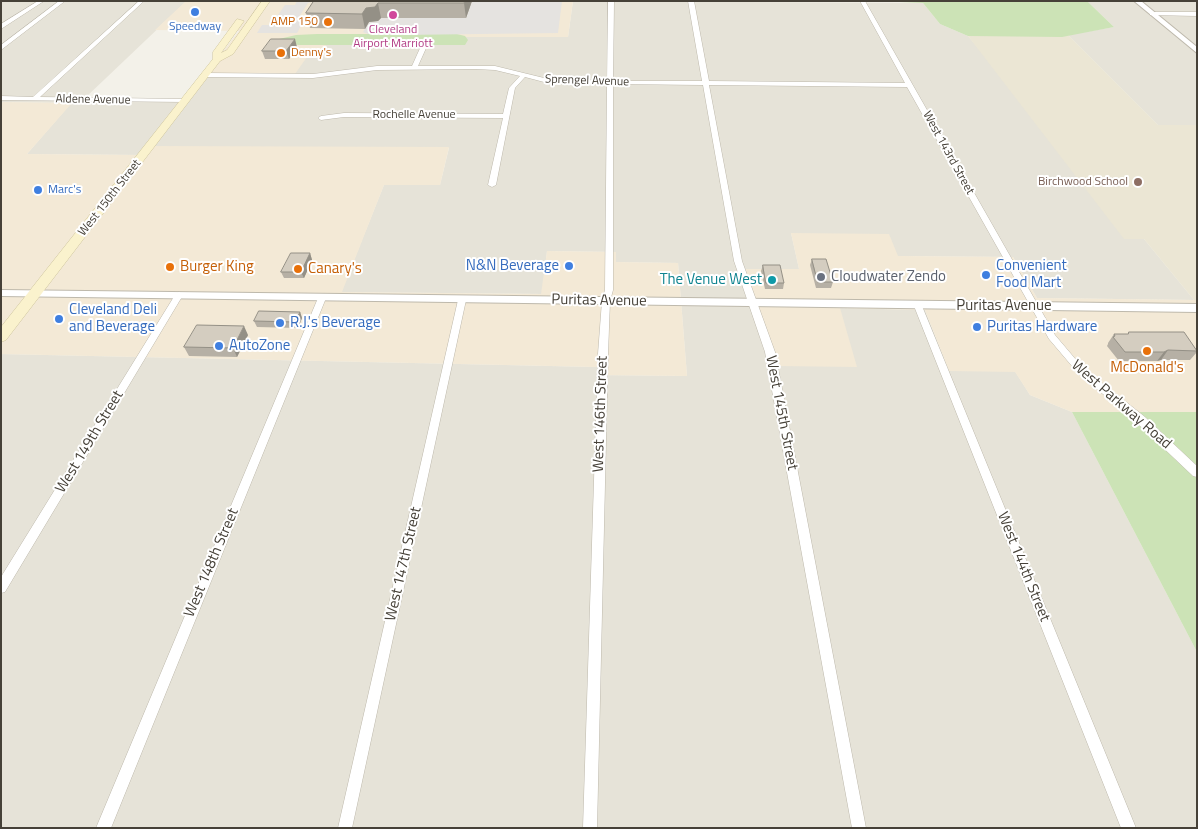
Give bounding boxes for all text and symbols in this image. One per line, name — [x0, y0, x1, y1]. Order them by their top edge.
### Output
marker: Speedway — [189, 6, 201, 18]
marker: Cleveland Airport Marriott — [387, 9, 399, 21]
place label: AMP 150 — [271, 15, 318, 29]
marker: AMP 150 — [322, 16, 334, 28]
place label: Speedway — [169, 20, 221, 34]
place label: Cleveland Airport Marriott — [353, 23, 433, 51]
place label: Denny's — [291, 46, 331, 60]
marker: Denny's — [275, 47, 287, 59]
street label: Sprengel Avenue — [545, 72, 629, 90]
street label: Aldene Avenue — [55, 92, 131, 108]
street label: Rochelle Avenue — [372, 108, 456, 122]
street label: West 143rd Street — [919, 109, 977, 197]
street label: West 150th Street — [76, 157, 144, 239]
place label: Birchwood School — [1038, 175, 1128, 189]
marker: Birchwood School — [1132, 176, 1144, 188]
place label: Marc's — [48, 183, 81, 197]
marker: Marc's — [32, 184, 44, 196]
place label: N&N Beverage — [466, 257, 559, 275]
place label: Convenient Food Mart — [996, 257, 1067, 292]
place label: Burger King — [180, 258, 254, 276]
place label: Canary's — [308, 260, 362, 278]
marker: N&N Beverage — [563, 260, 575, 272]
marker: Burger King — [164, 261, 176, 273]
marker: Canary's — [292, 263, 304, 275]
place label: Cloudwater Zendo — [831, 268, 946, 286]
marker: Convenient Food Mart — [980, 269, 992, 281]
place label: The Venue West — [660, 271, 762, 289]
marker: Cloudwater Zendo — [815, 271, 827, 283]
marker: The Venue West — [766, 274, 778, 286]
street label: Puritas Avenue — [551, 291, 647, 311]
street label: Puritas Avenue — [956, 297, 1052, 315]
place label: Cleveland Deli and Beverage — [69, 301, 157, 336]
marker: Cleveland Deli and Beverage — [53, 313, 65, 325]
place label: R.J.'s Beverage — [290, 314, 381, 332]
marker: R.J.'s Beverage — [274, 317, 286, 329]
place label: Puritas Hardware — [987, 318, 1097, 336]
marker: Puritas Hardware — [971, 321, 983, 333]
place label: AutoZone — [229, 337, 290, 355]
marker: AutoZone — [213, 340, 225, 352]
marker: McDonald's — [1141, 345, 1153, 357]
street label: West 145th Street — [761, 354, 801, 472]
street label: West 146th Street — [590, 355, 612, 473]
street label: West Parkway Road — [1067, 357, 1175, 453]
place label: McDonald's — [1110, 359, 1184, 377]
street label: West 149th Street — [52, 387, 128, 497]
street label: West 147th Street — [382, 505, 426, 623]
street label: West 148th Street — [181, 506, 243, 620]
street label: West 144th Street — [993, 510, 1053, 624]

